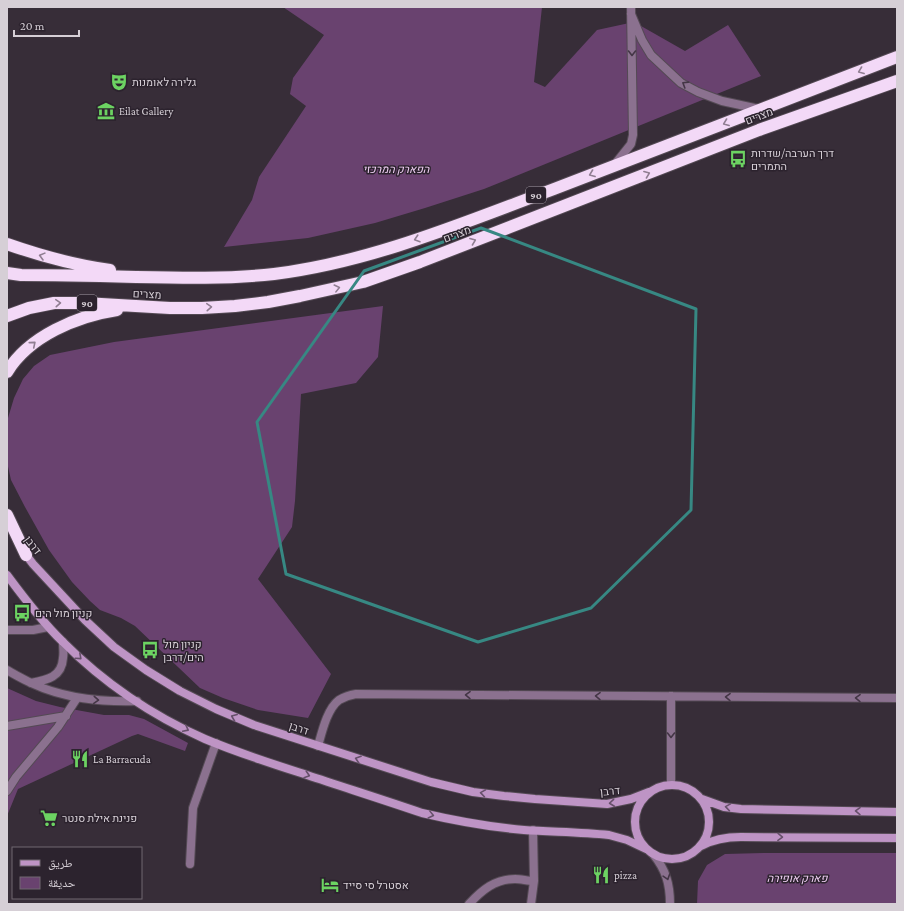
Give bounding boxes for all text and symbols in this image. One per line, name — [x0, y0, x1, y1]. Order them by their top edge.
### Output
scale bar — [14, 12, 79, 38]
text: 20 m — [20, 19, 45, 33]
one-way arrow — [628, 50, 636, 56]
one-way arrow — [857, 67, 864, 75]
theatre icon: גלירה לאומנות — [109, 72, 129, 92]
place label: גלירה לאומנות — [132, 76, 196, 88]
one-way arrow — [682, 82, 689, 89]
museum icon: Eilat Gallery — [96, 101, 116, 121]
place label: Eilat Gallery — [119, 105, 174, 118]
street label: מצרים — [743, 105, 775, 127]
one-way arrow — [723, 118, 730, 126]
place label: דרך הערבה/שדרות התמרים — [751, 147, 834, 172]
bus stop icon: דרך הערבה/שדרות התמרים — [728, 149, 748, 169]
park label: הפארק המרכזי — [363, 163, 430, 176]
one-way arrow — [588, 170, 595, 178]
one-way arrow — [643, 170, 650, 178]
road number: 90 — [526, 187, 546, 203]
street label: מצרים — [441, 223, 473, 245]
one-way arrow — [414, 235, 421, 243]
one-way arrow — [470, 238, 477, 246]
one-way arrow — [38, 252, 45, 260]
one-way arrow — [334, 284, 341, 293]
street label: מצרים — [132, 287, 162, 301]
road number: 90 — [77, 295, 97, 311]
one-way arrow — [55, 298, 61, 307]
one-way arrow — [206, 303, 212, 312]
one-way arrow — [29, 341, 36, 348]
street label: דרבן — [22, 533, 44, 557]
bus stop icon: קניון מול הים — [12, 603, 32, 623]
place label: קניון מול הים — [35, 607, 92, 619]
place label: קניון מול הים/דרבן — [163, 638, 204, 663]
bus stop icon: קניון מול הים/דרבן — [140, 640, 160, 660]
one-way arrow — [74, 652, 81, 659]
one-way arrow — [465, 690, 471, 699]
one-way arrow — [595, 692, 601, 700]
one-way arrow — [725, 693, 731, 701]
one-way arrow — [855, 694, 861, 702]
one-way arrow — [93, 696, 99, 705]
one-way arrow — [231, 714, 239, 722]
street label: דרבן — [288, 719, 311, 737]
one-way arrow — [182, 724, 189, 732]
one-way arrow — [667, 732, 675, 738]
restaurant icon: La Barracuda — [70, 749, 90, 769]
place label: La Barracuda — [93, 753, 151, 765]
one-way arrow — [354, 755, 361, 763]
one-way arrow — [304, 770, 311, 779]
street label: דרבן — [599, 784, 621, 798]
one-way arrow — [479, 790, 486, 798]
one-way arrow — [609, 798, 615, 807]
one-way arrow — [725, 803, 731, 812]
one-way arrow — [855, 807, 861, 815]
supermarket icon: פנינת אילת סנטר — [39, 808, 59, 828]
one-way arrow — [427, 810, 434, 819]
place label: פנינת אילת סנטר — [62, 812, 137, 824]
one-way arrow — [777, 833, 783, 841]
legend — [12, 847, 142, 899]
text: طريق — [48, 856, 73, 870]
restaurant icon: pizza — [591, 865, 611, 885]
place label: pizza — [614, 869, 637, 882]
park label: פארק אופירה — [767, 872, 828, 885]
one-way arrow — [662, 874, 670, 881]
hotel icon: אסטרל סי סייד — [320, 875, 340, 895]
text: حديقة — [48, 876, 76, 890]
place label: אסטרל סי סייד — [343, 879, 409, 891]

